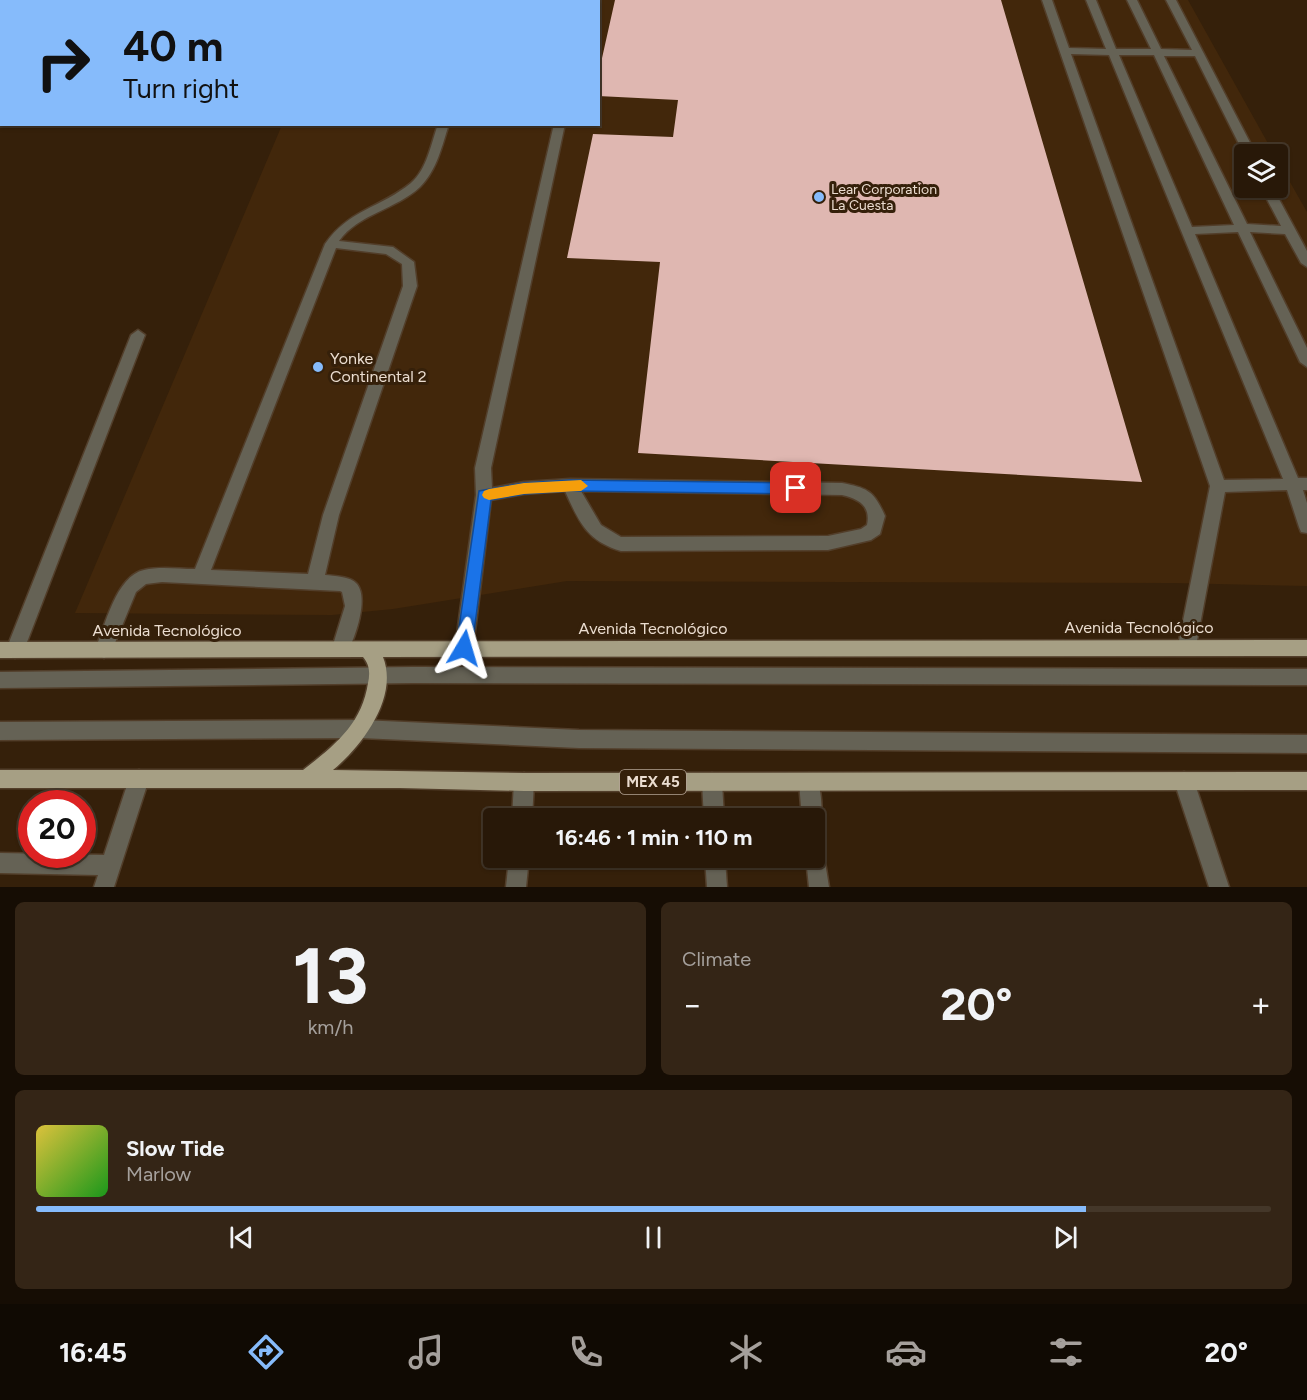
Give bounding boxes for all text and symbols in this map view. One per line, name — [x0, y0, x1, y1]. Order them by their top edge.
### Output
text: 40 m — [123, 21, 223, 72]
icon: right — [24, 24, 102, 102]
text: Turn right — [123, 72, 239, 105]
map controls — [1234, 144, 1288, 198]
button: layers — [1234, 144, 1288, 198]
place label: Lear Corporation La Cuesta — [831, 181, 937, 214]
marker: Lear Corporation La Cuesta — [812, 190, 826, 204]
place label: Yonke Continental 2 — [330, 349, 427, 386]
marker: Yonke Continental 2 — [311, 360, 325, 374]
pin — [770, 462, 821, 513]
icon: arrive — [779, 471, 812, 504]
position arrow — [432, 616, 496, 680]
street label: Avenida Tecnológico — [1065, 618, 1213, 637]
street label: Avenida Tecnológico — [579, 619, 727, 638]
street label: Avenida Tecnológico — [93, 621, 241, 640]
road number: MEX 45 — [620, 770, 686, 794]
speed limit sign: 20 — [18, 790, 96, 868]
text: 16:46 · 1 min · 110 m — [556, 824, 752, 851]
text: 13 — [292, 929, 369, 1023]
text: Climate — [682, 947, 751, 971]
text: 20° — [940, 977, 1013, 1031]
text: − — [682, 985, 703, 1024]
text: + — [1250, 985, 1271, 1024]
text: km/h — [308, 1015, 353, 1039]
text: Slow Tide — [126, 1135, 225, 1162]
text: Marlow — [126, 1162, 191, 1186]
icon: previous — [225, 1221, 258, 1254]
icon: pause — [637, 1221, 670, 1254]
icon: next — [1049, 1221, 1082, 1254]
icon: directions — [245, 1331, 287, 1373]
icon: music — [405, 1331, 447, 1373]
icon: phone — [565, 1331, 607, 1373]
icon: climate — [725, 1331, 767, 1373]
icon: car — [885, 1331, 927, 1373]
icon: filters — [1045, 1331, 1087, 1373]
text: 16:45 — [59, 1336, 127, 1369]
text: 20° — [1205, 1336, 1248, 1369]

